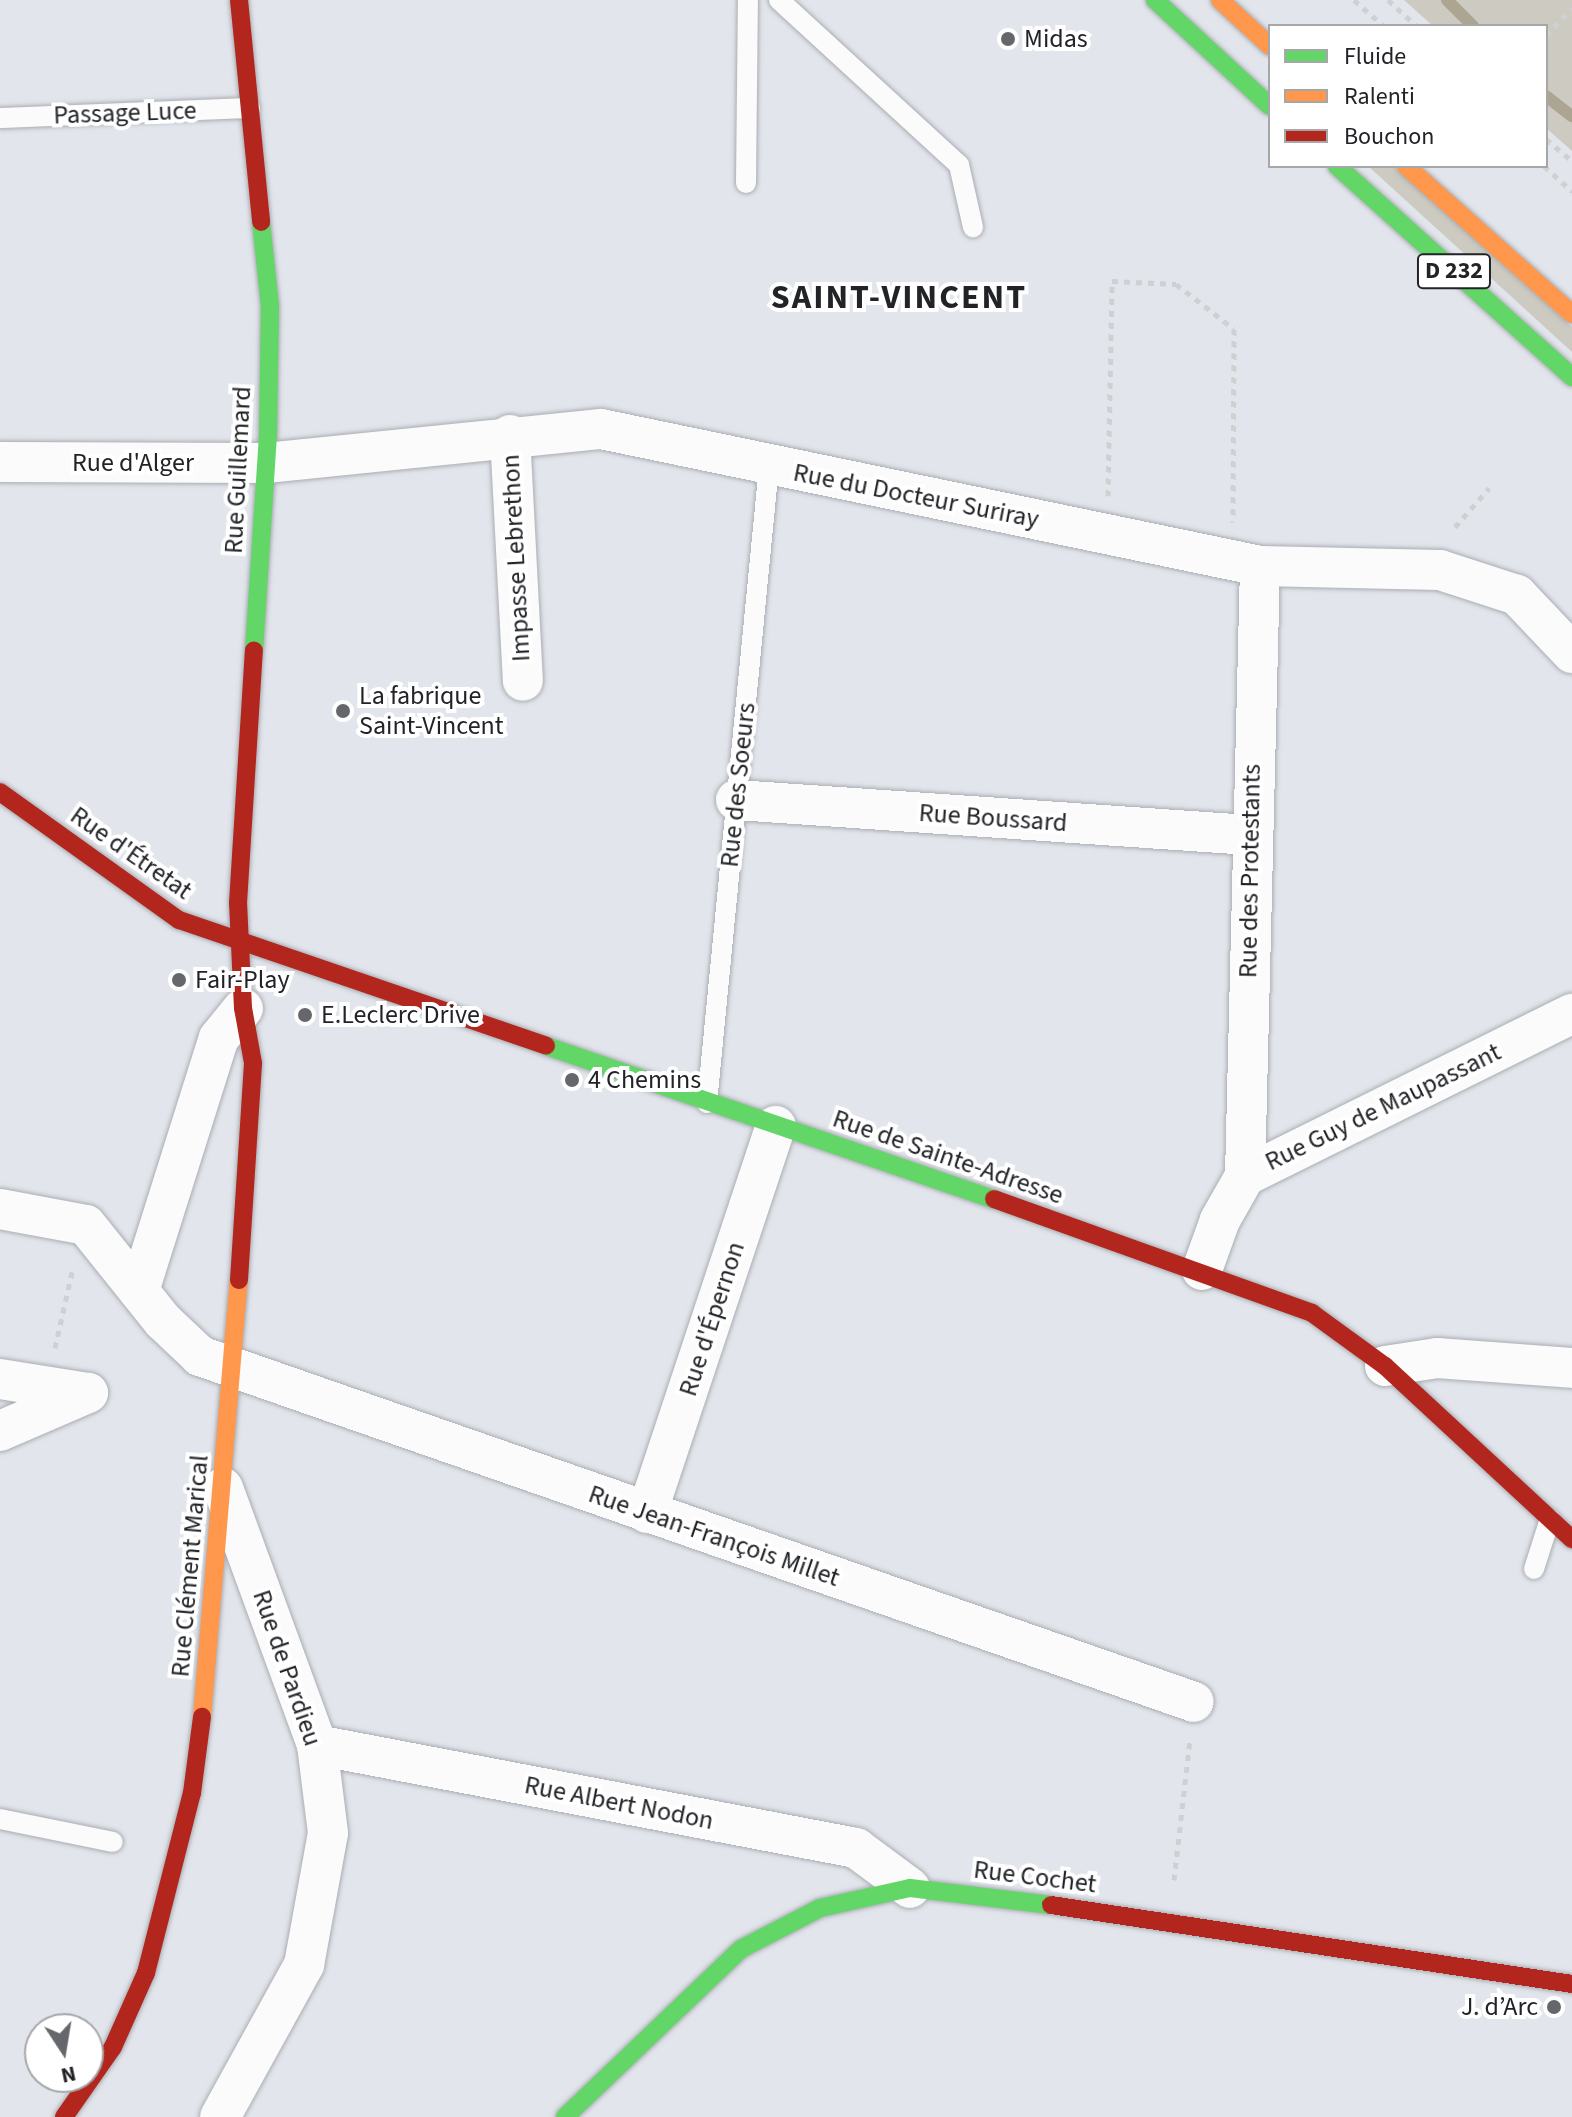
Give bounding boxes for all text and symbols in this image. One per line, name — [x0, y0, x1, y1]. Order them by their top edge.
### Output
place label: Midas — [1024, 23, 1088, 55]
legend — [1268, 24, 1548, 168]
marker: Midas — [999, 30, 1017, 48]
text: Fluide — [1344, 39, 1406, 74]
text: Ralenti — [1344, 79, 1415, 114]
street label: Passage Luce — [53, 95, 197, 131]
text: Bouchon — [1344, 119, 1434, 154]
road number: D 232 — [1416, 251, 1492, 291]
district label: SAINT-VINCENT — [771, 278, 1027, 318]
street label: Rue Guillemard — [218, 385, 258, 555]
street label: Rue d'Alger — [72, 447, 194, 479]
street label: Impasse Lebrethon — [495, 453, 537, 663]
street label: Rue du Docteur Suriray — [791, 457, 1041, 535]
place label: La fabrique Saint-Vincent — [359, 680, 504, 742]
street label: Rue des Soeurs — [714, 701, 762, 869]
marker: La fabrique Saint-Vincent — [334, 702, 352, 720]
street label: Rue des Protestants — [1233, 764, 1267, 978]
street label: Rue Boussard — [918, 797, 1068, 839]
street label: Rue d'Étretat — [64, 800, 198, 906]
place label: Fair-Play — [195, 964, 290, 996]
marker: Fair-Play — [170, 971, 188, 989]
place label: E.Leclerc Drive — [321, 999, 480, 1031]
marker: E.Leclerc Drive — [296, 1006, 314, 1024]
street label: Rue Guy de Maupassant — [1260, 1036, 1506, 1178]
place label: 4 Chemins — [588, 1064, 701, 1096]
marker: 4 Chemins — [563, 1071, 581, 1089]
street label: Rue de Sainte-Adresse — [829, 1103, 1067, 1211]
street label: Rue d'Épernon — [672, 1238, 752, 1400]
street label: Rue Clément Marical — [165, 1454, 215, 1678]
street label: Rue Jean-François Millet — [584, 1478, 844, 1594]
street label: Rue de Pardieu — [246, 1586, 328, 1750]
street label: Rue Albert Nodon — [522, 1769, 716, 1837]
street label: Rue Cochet — [972, 1854, 1098, 1900]
place label: J. d’Arc — [1461, 1991, 1538, 2023]
marker: J. d’Arc — [1545, 1998, 1563, 2016]
north arrow — [24, 2013, 104, 2093]
text: N — [58, 2057, 79, 2092]

